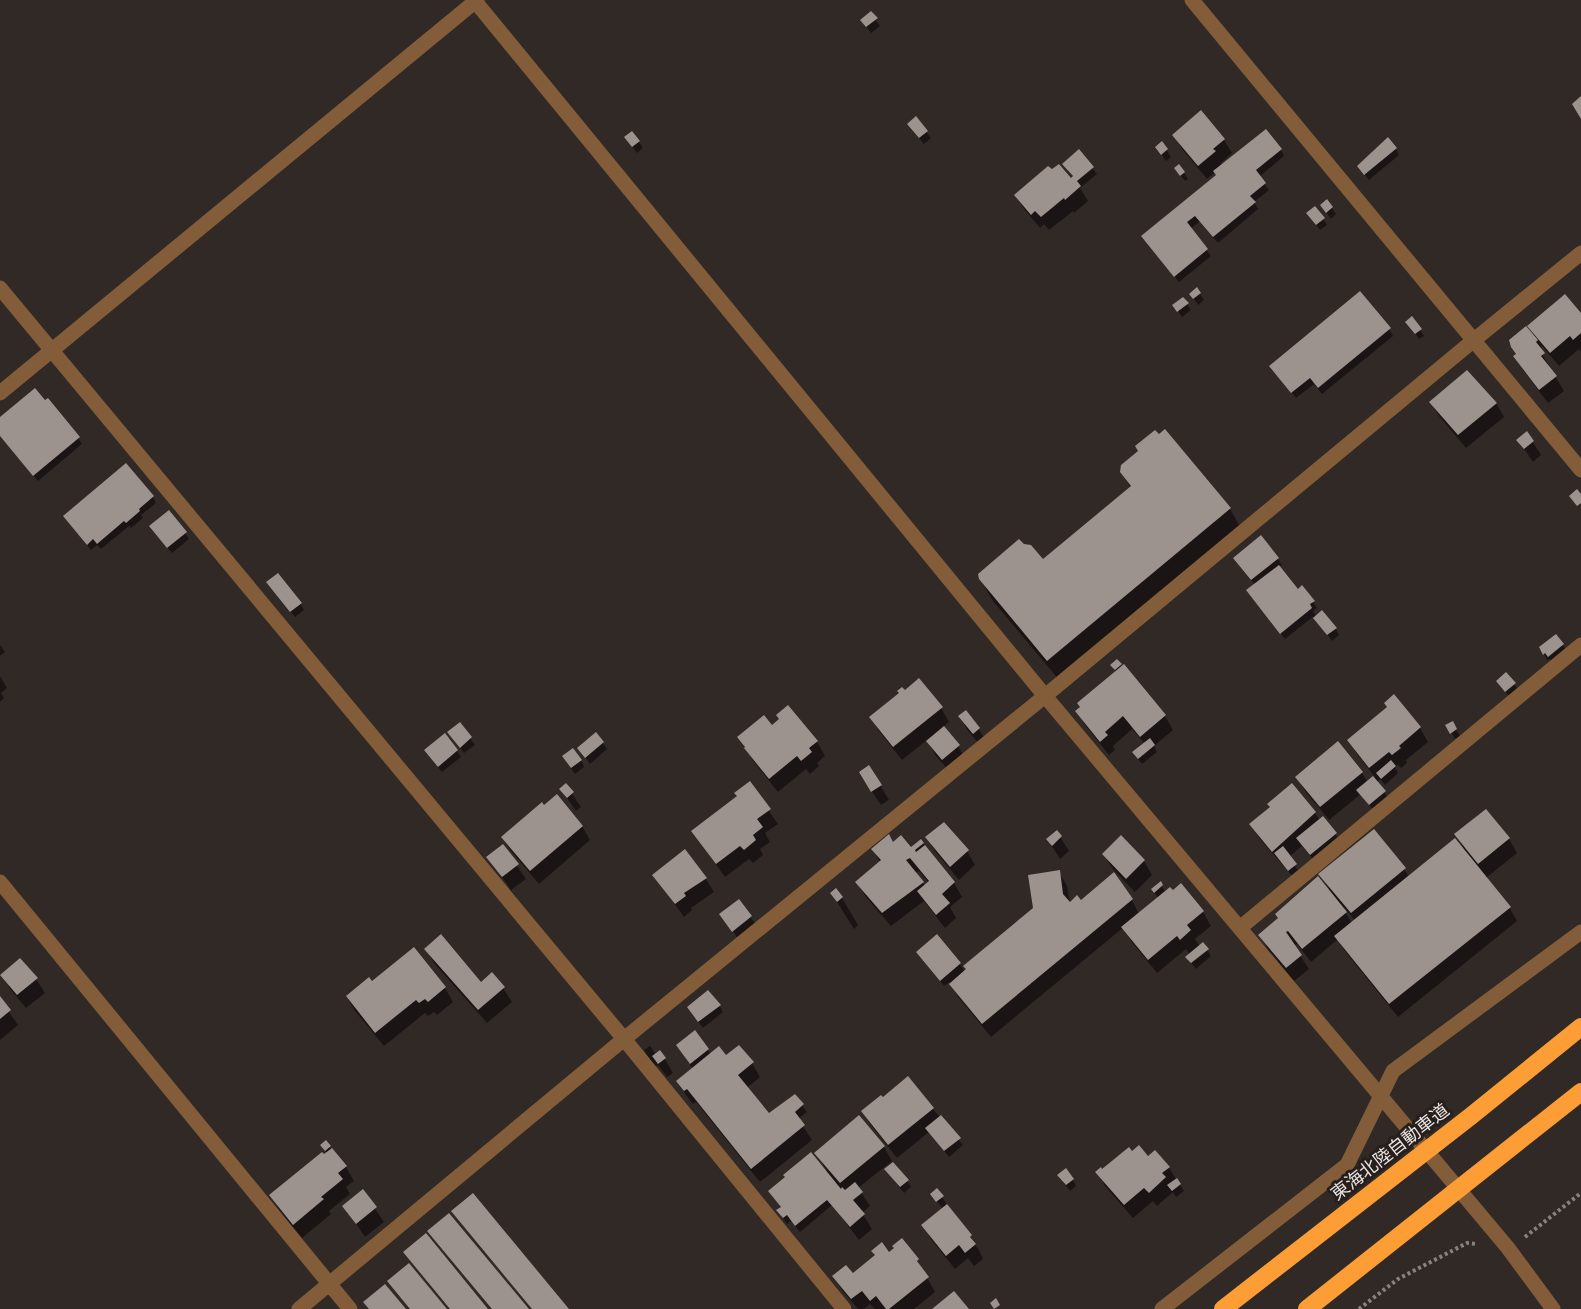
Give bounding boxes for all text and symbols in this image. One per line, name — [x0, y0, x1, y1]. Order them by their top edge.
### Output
street label: 東海北陸自動車道 — [1326, 1098, 1454, 1205]

